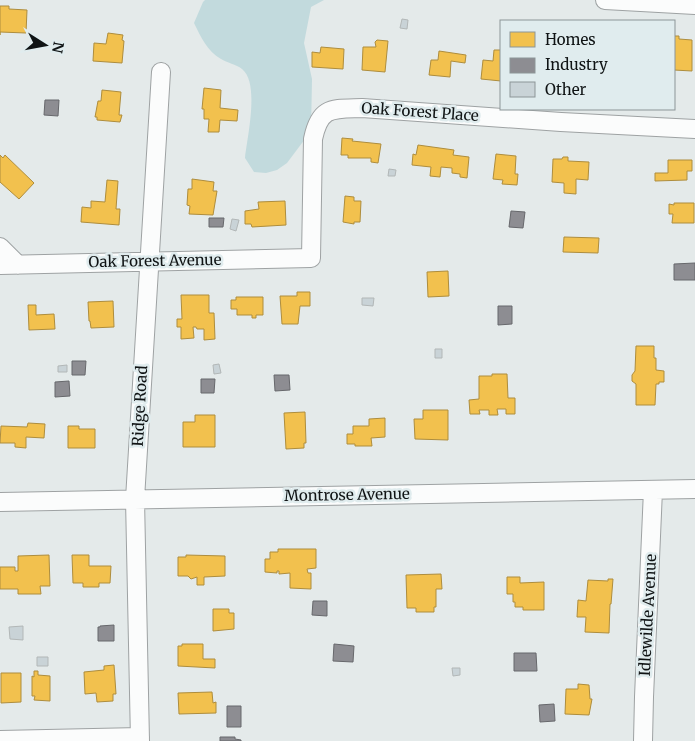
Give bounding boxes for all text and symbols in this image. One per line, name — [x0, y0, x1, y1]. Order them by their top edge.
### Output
north arrow — [20, 20, 70, 70]
legend — [500, 20, 675, 110]
text: Homes — [545, 30, 596, 49]
text: N — [48, 40, 68, 55]
text: Industry — [545, 55, 608, 74]
text: Other — [545, 80, 587, 99]
street label: Oak Forest Place — [361, 98, 480, 125]
street label: Oak Forest Avenue — [88, 250, 222, 271]
street label: Ridge Road — [128, 365, 151, 447]
street label: Montrose Avenue — [284, 484, 410, 505]
street label: Idlewilde Avenue — [635, 553, 660, 677]

